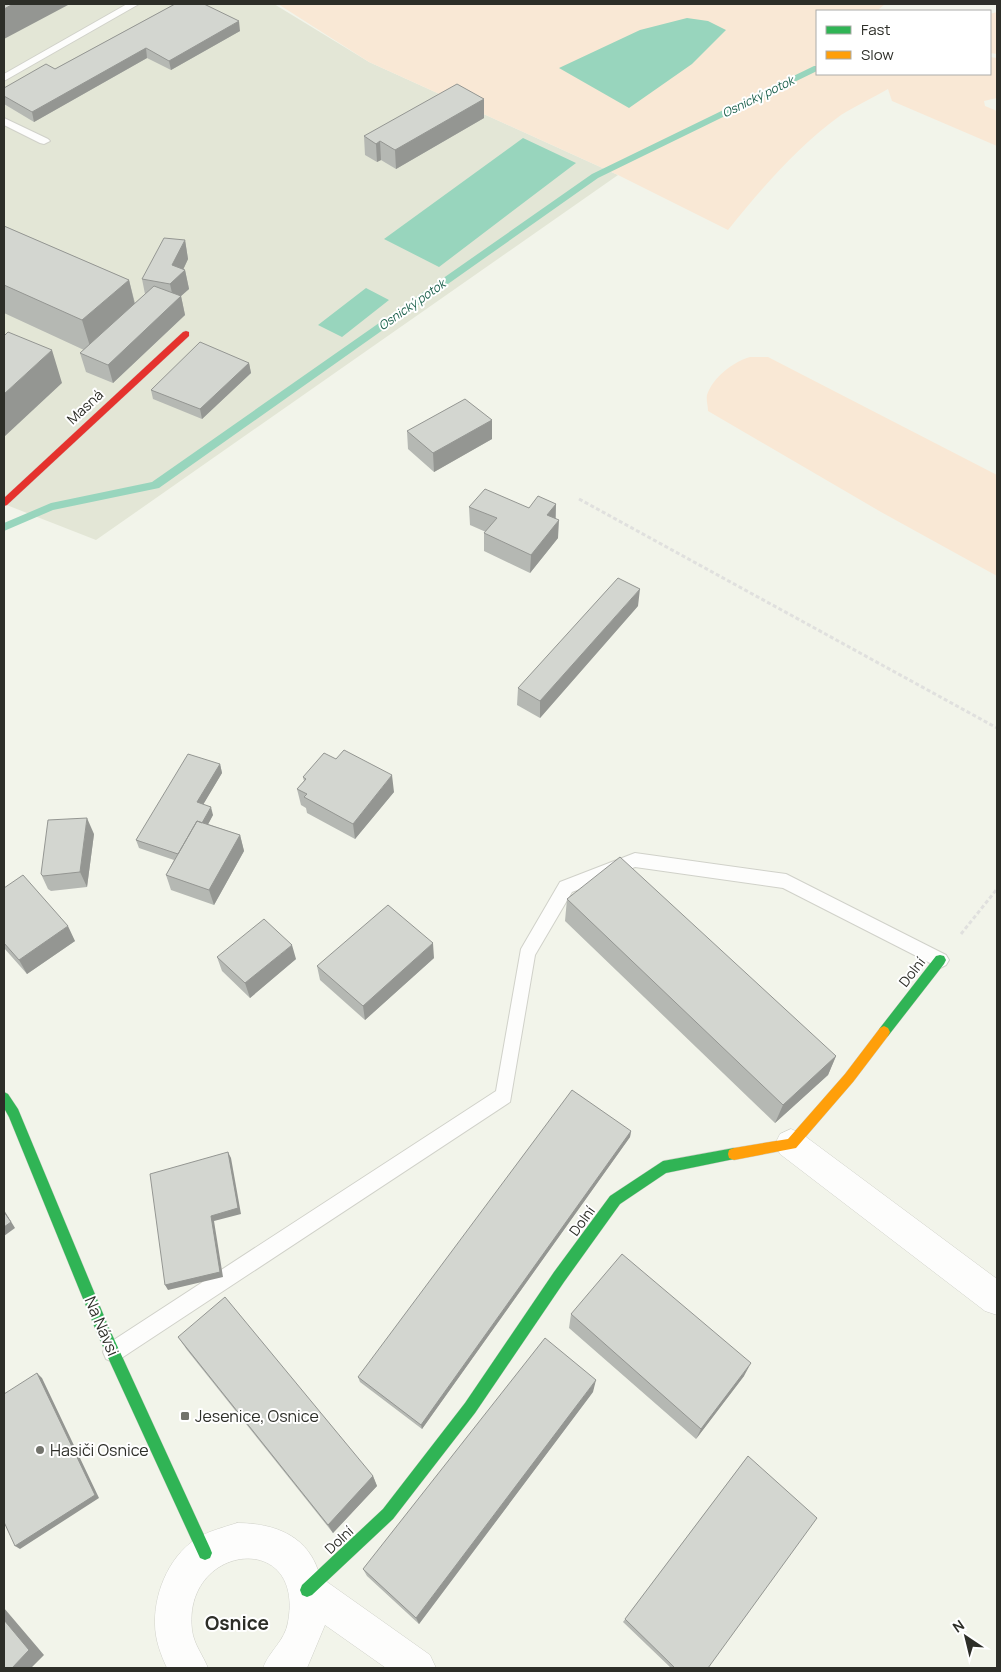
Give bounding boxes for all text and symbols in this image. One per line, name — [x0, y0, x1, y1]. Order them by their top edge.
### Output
legend — [816, 10, 991, 75]
text: Fast — [861, 19, 890, 40]
text: Slow — [861, 44, 894, 65]
water label: Osnický potok — [719, 71, 798, 121]
water label: Osnický potok — [375, 274, 450, 334]
street label: Masná — [62, 385, 107, 428]
street label: Dolní — [894, 953, 929, 990]
street label: Dolní — [564, 1202, 599, 1239]
street label: Na Návsi — [80, 1293, 124, 1359]
place label: Jesenice, Osnice — [195, 1405, 319, 1427]
marker: Jesenice, Osnice — [179, 1410, 191, 1422]
place label: Hasiči Osnice — [50, 1439, 149, 1461]
marker: Hasiči Osnice — [34, 1444, 46, 1456]
street label: Dolní — [320, 1522, 357, 1558]
district label: Osnice — [205, 1610, 269, 1636]
north arrow — [941, 1612, 991, 1662]
text: N — [949, 1615, 968, 1637]

